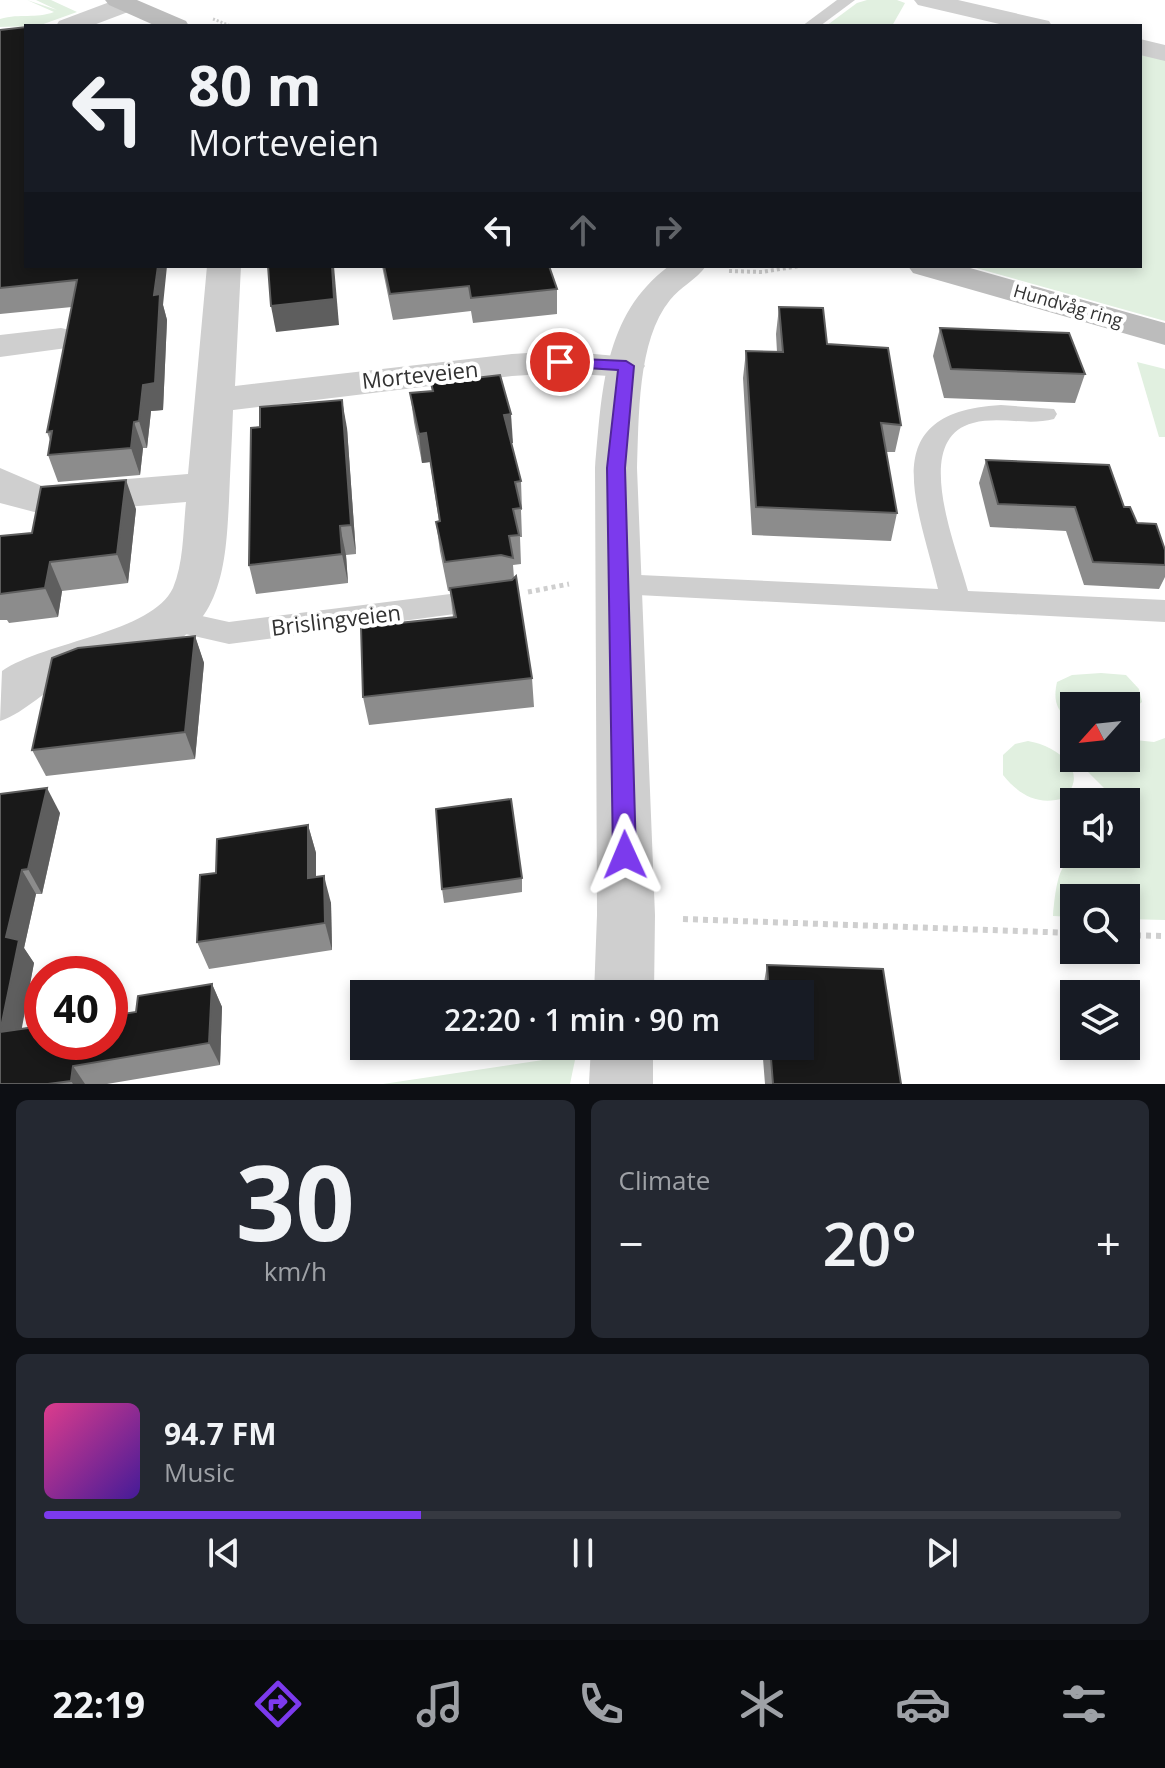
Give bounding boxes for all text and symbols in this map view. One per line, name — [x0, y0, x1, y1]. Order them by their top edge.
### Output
text: 80 m — [188, 46, 322, 122]
icon: left — [56, 56, 160, 160]
text: Morteveien — [188, 118, 379, 167]
icon: left — [477, 208, 521, 252]
icon: ahead — [561, 208, 605, 252]
icon: right — [645, 208, 689, 252]
street label: Hundvåg ring — [1011, 278, 1126, 332]
pin — [526, 328, 594, 396]
icon: arrive — [538, 340, 582, 384]
street label: Morteveien — [360, 353, 480, 395]
street label: Brislingveien — [269, 596, 402, 642]
north arrow — [1060, 692, 1140, 772]
map controls — [1060, 692, 1140, 1060]
button: sound — [1060, 788, 1140, 868]
position arrow — [583, 813, 667, 897]
button: search — [1060, 884, 1140, 964]
speed limit sign: 40 — [24, 956, 128, 1060]
button: layers — [1060, 980, 1140, 1060]
text: 22:20 · 1 min · 90 m — [444, 999, 720, 1040]
text: 30 — [236, 1130, 355, 1271]
text: Climate — [619, 1162, 710, 1198]
text: 20° — [823, 1202, 917, 1284]
text: − — [619, 1213, 644, 1273]
text: + — [1096, 1213, 1121, 1273]
text: km/h — [264, 1253, 327, 1289]
text: 94.7 FM — [164, 1413, 277, 1454]
text: Music — [164, 1454, 235, 1490]
icon: previous — [202, 1531, 246, 1575]
icon: pause — [561, 1531, 605, 1575]
icon: next — [920, 1531, 964, 1575]
icon: directions — [250, 1676, 306, 1732]
icon: music — [412, 1676, 468, 1732]
icon: phone — [573, 1676, 629, 1732]
icon: climate — [734, 1676, 790, 1732]
icon: car — [895, 1676, 951, 1732]
icon: filters — [1056, 1676, 1112, 1732]
text: 22:19 — [53, 1680, 145, 1729]

